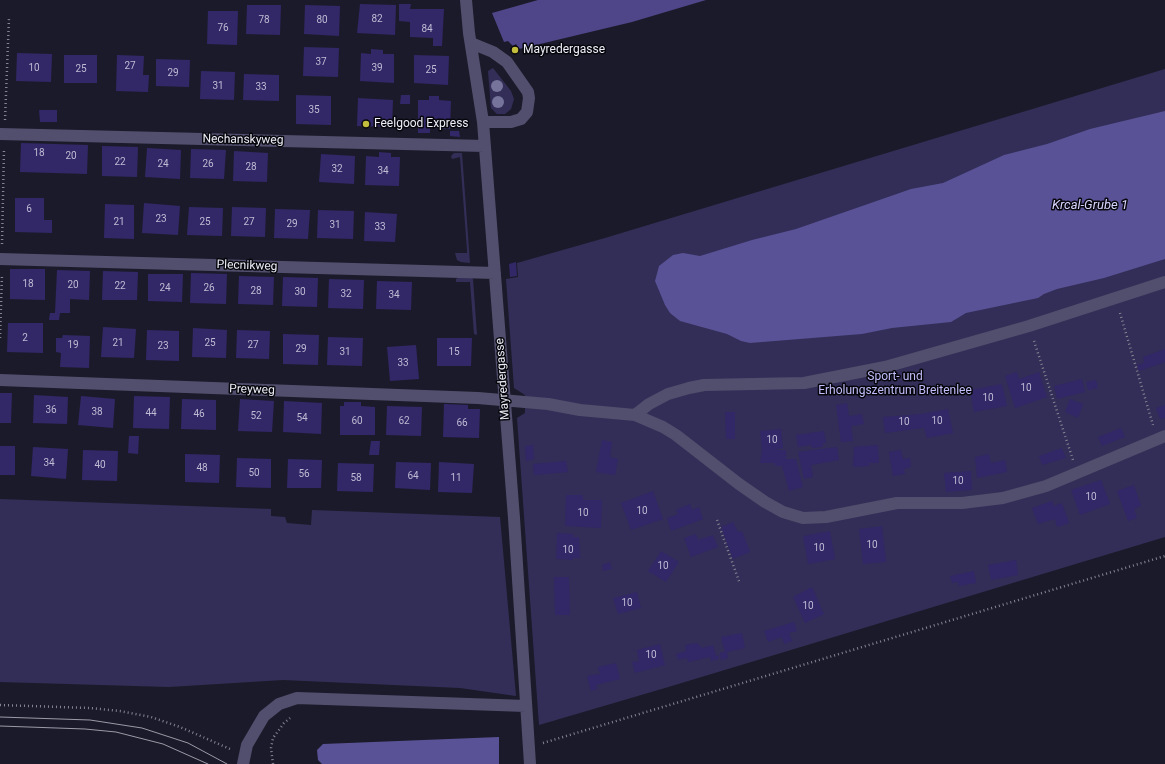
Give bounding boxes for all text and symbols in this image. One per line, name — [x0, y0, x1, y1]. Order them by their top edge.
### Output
house number: 82 — [371, 13, 383, 25]
house number: 78 — [258, 14, 270, 26]
house number: 80 — [316, 14, 328, 26]
house number: 76 — [217, 22, 229, 34]
house number: 84 — [421, 23, 433, 35]
place label: Mayredergasse — [523, 43, 605, 57]
marker: Mayredergasse — [510, 45, 520, 55]
house number: 37 — [315, 56, 327, 68]
house number: 27 — [124, 60, 136, 72]
house number: 10 — [28, 62, 40, 74]
house number: 39 — [371, 62, 383, 74]
house number: 25 — [75, 63, 87, 75]
house number: 25 — [425, 64, 437, 76]
house number: 29 — [167, 67, 179, 79]
house number: 31 — [212, 80, 224, 92]
house number: 33 — [255, 81, 267, 93]
house number: 35 — [308, 104, 320, 116]
place label: Feelgood Express — [374, 117, 469, 131]
marker: Feelgood Express — [361, 119, 371, 129]
street label: Nechanskyweg — [202, 132, 284, 148]
house number: 18 — [33, 147, 45, 159]
house number: 20 — [65, 150, 77, 162]
house number: 22 — [114, 156, 126, 168]
house number: 24 — [157, 158, 169, 170]
house number: 26 — [202, 158, 214, 170]
house number: 28 — [245, 161, 257, 173]
house number: 32 — [331, 163, 343, 175]
house number: 34 — [377, 165, 389, 177]
water label: Krcal-Grube 1 — [1052, 198, 1128, 214]
house number: 6 — [26, 203, 32, 215]
house number: 23 — [155, 213, 167, 225]
house number: 21 — [113, 216, 125, 228]
house number: 25 — [199, 216, 211, 228]
house number: 27 — [243, 216, 255, 228]
house number: 29 — [286, 218, 298, 230]
house number: 31 — [329, 219, 341, 231]
house number: 33 — [374, 221, 386, 233]
street label: Plecnikweg — [216, 258, 278, 274]
house number: 18 — [22, 278, 34, 290]
house number: 20 — [67, 279, 79, 291]
house number: 22 — [114, 280, 126, 292]
house number: 24 — [159, 282, 171, 294]
house number: 26 — [203, 282, 215, 294]
house number: 28 — [250, 285, 262, 297]
house number: 30 — [294, 286, 306, 298]
house number: 32 — [340, 288, 352, 300]
house number: 34 — [388, 289, 400, 301]
house number: 2 — [22, 332, 28, 344]
house number: 21 — [112, 337, 124, 349]
house number: 25 — [204, 337, 216, 349]
street label: Mayredergasse — [493, 338, 513, 420]
house number: 19 — [67, 339, 79, 351]
house number: 27 — [247, 339, 259, 351]
house number: 23 — [157, 340, 169, 352]
house number: 29 — [295, 343, 307, 355]
house number: 31 — [339, 346, 351, 358]
house number: 15 — [448, 346, 460, 358]
house number: 33 — [397, 357, 409, 369]
park label: Sport- und Erholungszentrum Breitenlee — [818, 370, 972, 398]
street label: Preyweg — [229, 382, 275, 398]
house number: 10 — [1020, 382, 1032, 394]
house number: 10 — [982, 392, 994, 404]
house number: 36 — [45, 404, 57, 416]
house number: 38 — [91, 406, 103, 418]
house number: 44 — [145, 407, 157, 419]
house number: 46 — [193, 408, 205, 420]
house number: 52 — [250, 410, 262, 422]
house number: 54 — [296, 412, 308, 424]
house number: 60 — [351, 415, 363, 427]
house number: 62 — [398, 415, 410, 427]
house number: 10 — [931, 415, 943, 427]
house number: 10 — [898, 416, 910, 428]
house number: 66 — [456, 417, 468, 429]
house number: 10 — [766, 434, 778, 446]
house number: 34 — [43, 457, 55, 469]
house number: 40 — [94, 459, 106, 471]
house number: 48 — [196, 462, 208, 474]
house number: 50 — [248, 467, 260, 479]
house number: 56 — [298, 468, 310, 480]
house number: 64 — [407, 470, 419, 482]
house number: 58 — [350, 472, 362, 484]
house number: 11 — [450, 472, 462, 484]
house number: 10 — [952, 475, 964, 487]
house number: 10 — [1085, 491, 1097, 503]
house number: 10 — [636, 505, 648, 517]
house number: 10 — [577, 507, 589, 519]
house number: 10 — [866, 539, 878, 551]
house number: 10 — [813, 542, 825, 554]
house number: 10 — [562, 544, 574, 556]
house number: 10 — [657, 560, 669, 572]
house number: 10 — [621, 597, 633, 609]
house number: 10 — [802, 600, 814, 612]
house number: 10 — [645, 649, 657, 661]

